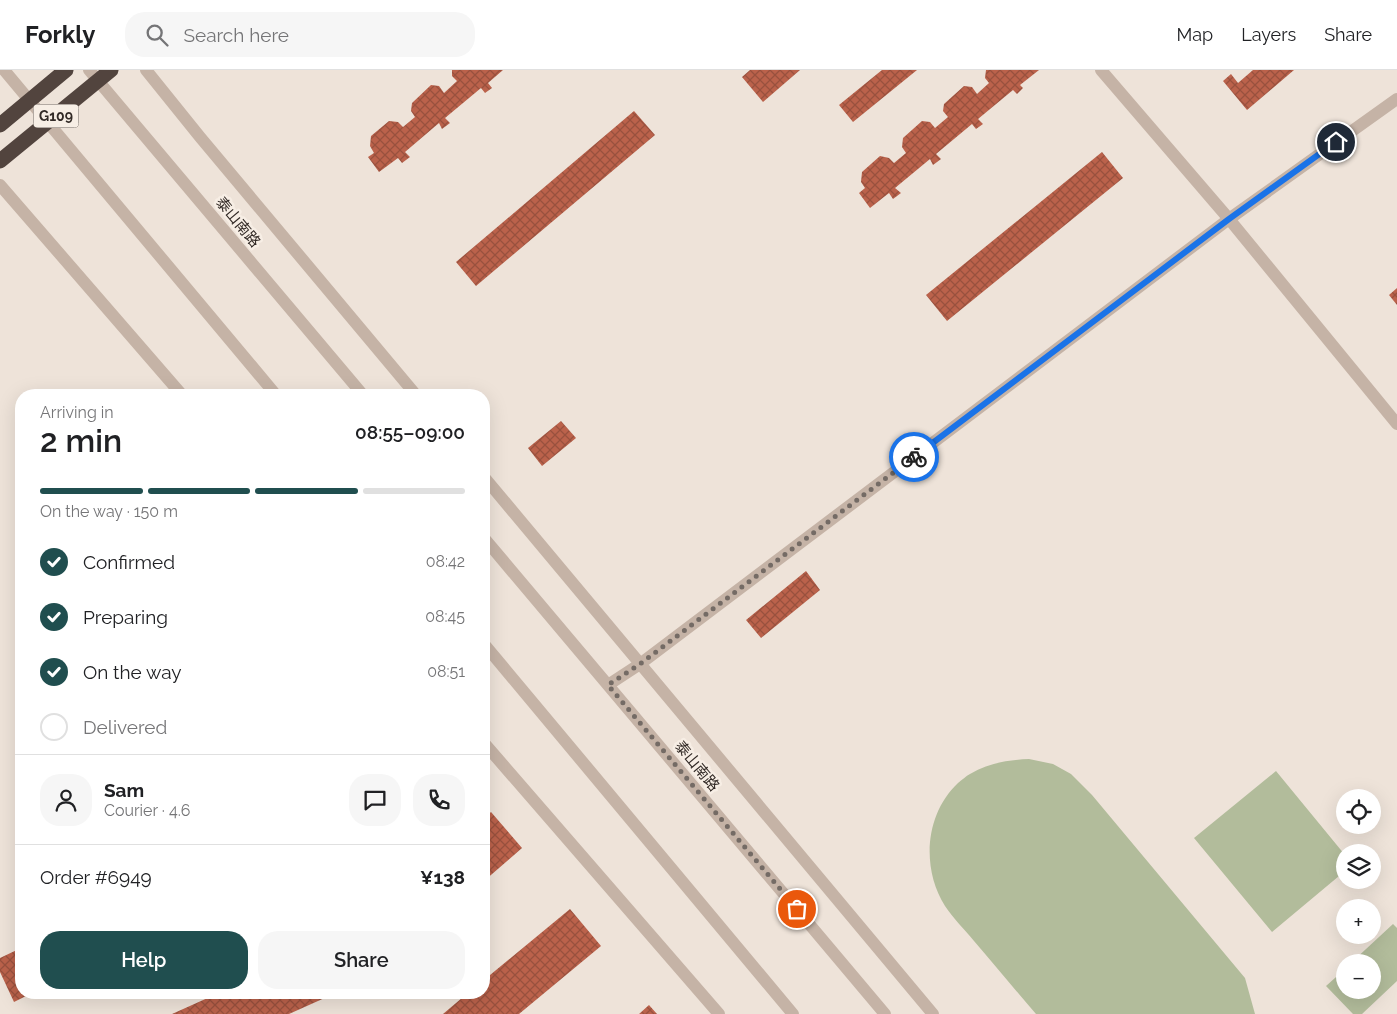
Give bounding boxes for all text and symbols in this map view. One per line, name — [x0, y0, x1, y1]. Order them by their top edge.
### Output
search box — [125, 12, 475, 57]
text: Forkly — [25, 20, 95, 49]
icon: search — [143, 21, 171, 49]
text: Search here — [183, 24, 289, 46]
text: Map — [1177, 24, 1213, 45]
text: Layers — [1241, 24, 1296, 45]
text: Share — [1324, 24, 1372, 45]
road number: G109 — [34, 104, 78, 128]
pin — [1315, 121, 1357, 163]
icon: home — [1322, 128, 1350, 156]
street label: 泰山南路 — [212, 193, 264, 251]
text: Arriving in — [40, 403, 114, 422]
text: 08:55–09:00 — [355, 421, 465, 443]
text: 2 min — [40, 422, 122, 459]
courier — [889, 432, 939, 482]
icon: bike — [900, 443, 928, 471]
text: On the way · 150 m — [40, 502, 178, 521]
icon: check — [40, 548, 68, 576]
text: Confirmed — [83, 551, 175, 573]
text: 08:42 — [426, 552, 465, 571]
icon: check — [40, 603, 68, 631]
text: Preparing — [83, 606, 168, 628]
text: 08:45 — [425, 607, 465, 626]
icon: check — [40, 658, 68, 686]
text: On the way — [83, 661, 182, 683]
text: 08:51 — [427, 662, 465, 681]
text: Delivered — [83, 716, 167, 738]
street label: 泰山南路 — [671, 737, 723, 795]
button: person — [40, 774, 92, 826]
button: chat — [349, 774, 401, 826]
button: phone — [413, 774, 465, 826]
text: Sam — [104, 779, 144, 801]
map controls — [1336, 789, 1381, 999]
button: locate — [1336, 789, 1381, 834]
text: Courier · 4.6 — [104, 801, 190, 820]
button: layers — [1336, 844, 1381, 889]
text: Order #6949 — [40, 866, 152, 888]
text: ¥138 — [420, 866, 465, 888]
pin — [776, 888, 818, 930]
icon: bag — [783, 895, 811, 923]
button: + — [1336, 899, 1381, 944]
button: Help — [40, 931, 248, 989]
button: Share — [258, 931, 465, 989]
button: − — [1336, 954, 1381, 999]

